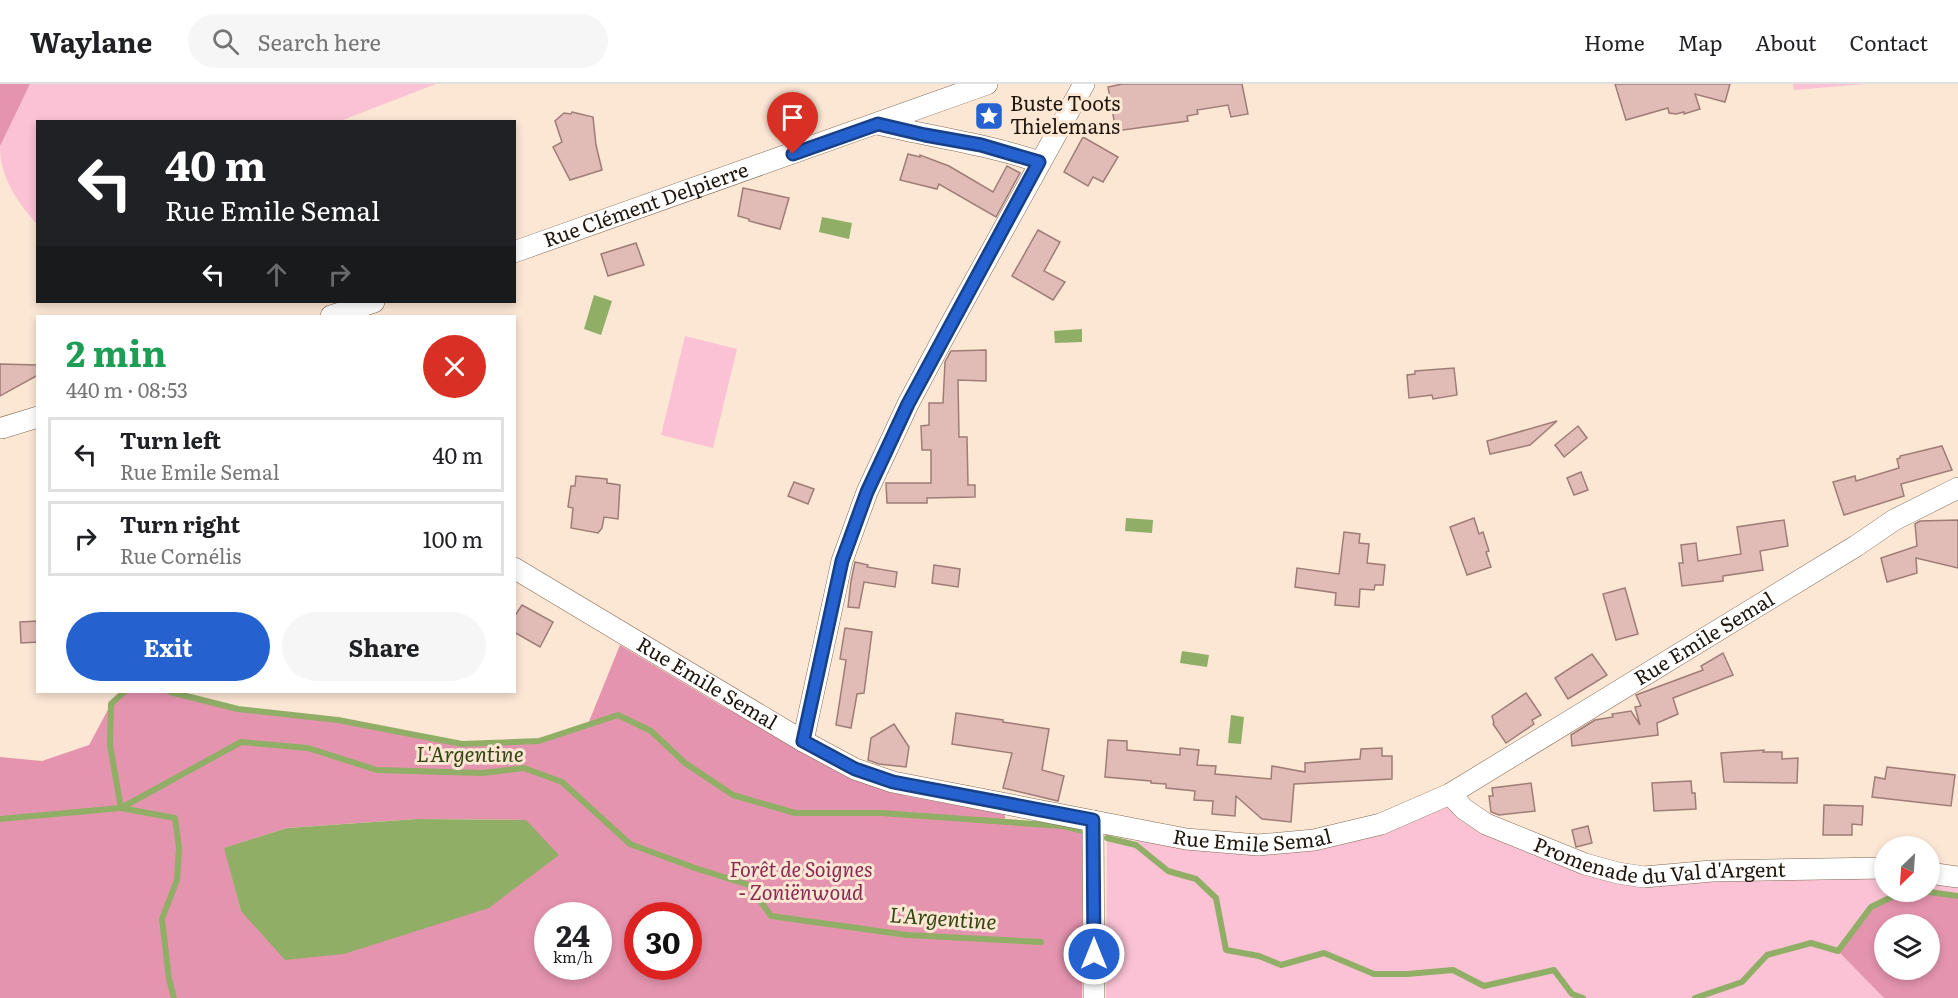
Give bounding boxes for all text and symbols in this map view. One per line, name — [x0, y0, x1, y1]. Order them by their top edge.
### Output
search box — [188, 14, 608, 68]
text: Waylane — [30, 20, 152, 62]
icon: search — [209, 25, 242, 58]
text: Search here — [257, 25, 381, 58]
text: Home — [1584, 26, 1645, 57]
text: Map — [1678, 26, 1722, 57]
text: About — [1755, 26, 1817, 57]
text: Contact — [1850, 26, 1928, 57]
place label: Buste Toots Thielemans — [1010, 87, 1120, 140]
pin — [767, 92, 818, 154]
place icon: Buste Toots Thielemans — [973, 100, 1005, 132]
icon: arrive — [776, 101, 809, 134]
text: 40 m — [165, 132, 266, 194]
icon: left — [66, 144, 144, 222]
street label: Rue Clément Delpierre — [539, 153, 752, 253]
text: Rue Emile Semal — [165, 189, 380, 229]
icon: left — [197, 258, 230, 291]
icon: ahead — [260, 258, 293, 291]
icon: right — [323, 258, 356, 291]
text: 2 min — [66, 325, 167, 378]
button: close — [423, 335, 486, 398]
text: 440 m · 08:53 — [66, 374, 188, 404]
text: Turn left — [120, 423, 221, 456]
icon: left — [69, 438, 102, 471]
text: 40 m — [432, 438, 483, 471]
text: Rue Emile Semal — [120, 456, 279, 486]
text: Turn right — [120, 507, 240, 540]
icon: right — [69, 522, 102, 555]
text: 100 m — [423, 522, 483, 555]
text: Rue Cornélis — [120, 540, 241, 570]
street label: Rue Emile Semal — [1627, 583, 1779, 691]
button: Exit — [66, 612, 270, 681]
button: Share — [282, 612, 486, 681]
street label: Rue Emile Semal — [632, 628, 784, 736]
water label: L'Argentine — [416, 737, 524, 768]
street label: Rue Emile Semal — [1170, 819, 1335, 858]
street label: Promenade du Val d'Argent — [1530, 828, 1786, 890]
north arrow — [1874, 836, 1940, 902]
map controls — [1874, 836, 1940, 980]
park label: Forêt de Soignes - Zoniënwoud — [729, 853, 873, 906]
water label: L'Argentine — [889, 897, 998, 936]
speed limit sign: 30 — [624, 902, 702, 980]
text: 24 — [556, 912, 590, 956]
button: layers — [1874, 914, 1940, 980]
position arrow — [1062, 922, 1126, 986]
text: km/h — [553, 945, 593, 968]

